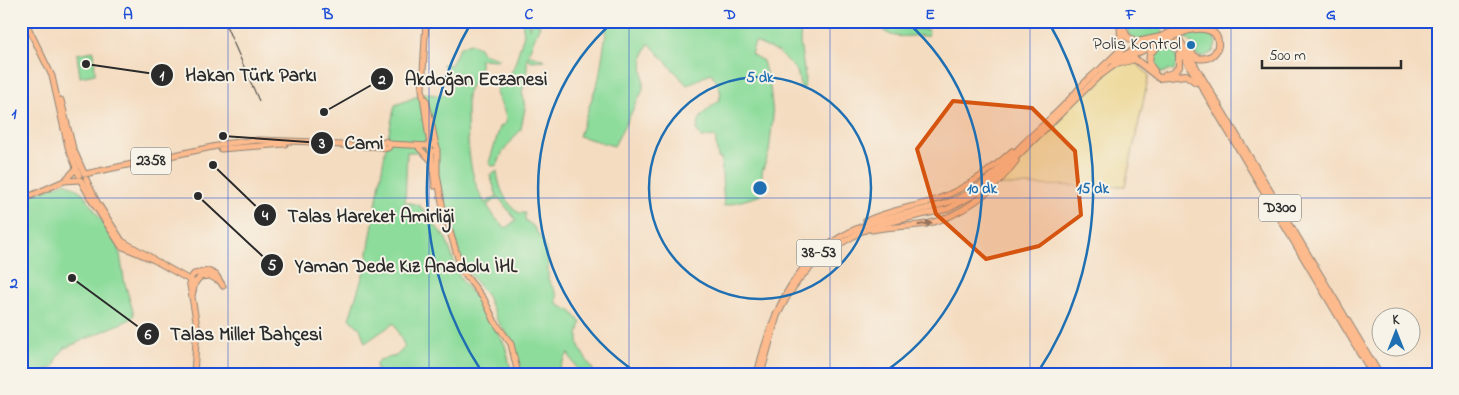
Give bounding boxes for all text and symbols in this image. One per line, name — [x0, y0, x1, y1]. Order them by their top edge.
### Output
text: A — [123, 3, 133, 27]
text: B — [322, 3, 334, 27]
text: C — [525, 3, 534, 27]
text: D — [723, 3, 736, 27]
text: E — [925, 3, 935, 27]
text: F — [1125, 3, 1137, 27]
text: G — [1326, 3, 1336, 27]
place label: Polis Kontrol — [1092, 32, 1181, 58]
scale bar — [1262, 38, 1400, 70]
marker: Polis Kontrol — [1185, 39, 1197, 51]
text: 500 m — [1269, 45, 1306, 67]
callout: Hakan Türk Parkı — [150, 58, 326, 92]
callout: Akdoğan Eczanesi — [370, 62, 557, 96]
text: Hakan Türk Parkı — [185, 63, 317, 90]
text: 1 — [160, 65, 165, 87]
text: Akdoğan Eczanesi — [405, 67, 547, 96]
text: 5 dk — [746, 67, 774, 89]
text: 2 — [377, 69, 386, 91]
text: 1 — [11, 102, 17, 126]
callout: Cami — [309, 126, 393, 160]
text: Cami — [345, 131, 383, 158]
text: 3 — [318, 133, 325, 155]
road number: 2358 — [131, 148, 171, 175]
text: 10 dk — [967, 178, 997, 200]
text: 15 dk — [1077, 178, 1109, 200]
centre of rings — [751, 179, 769, 197]
road number: D300 — [1259, 194, 1301, 222]
callout: Talas Hareket Amirliği — [252, 198, 464, 232]
text: Talas Hareket Amirliği — [287, 204, 455, 233]
text: 4 — [261, 205, 269, 227]
one-way arrow — [918, 219, 934, 227]
road number: 38-53 — [796, 240, 842, 266]
callout: Yaman Dede Kız Anadolu İHL — [259, 248, 527, 282]
text: Yaman Dede Kız Anadolu İHL — [294, 254, 518, 281]
text: 5 — [268, 255, 277, 277]
text: 2 — [9, 272, 18, 296]
north arrow — [1372, 308, 1422, 358]
text: K — [1393, 310, 1401, 331]
callout: Talas Millet Bahçesi — [135, 317, 333, 351]
text: Talas Millet Bahçesi — [170, 322, 322, 349]
text: 6 — [144, 324, 152, 346]

